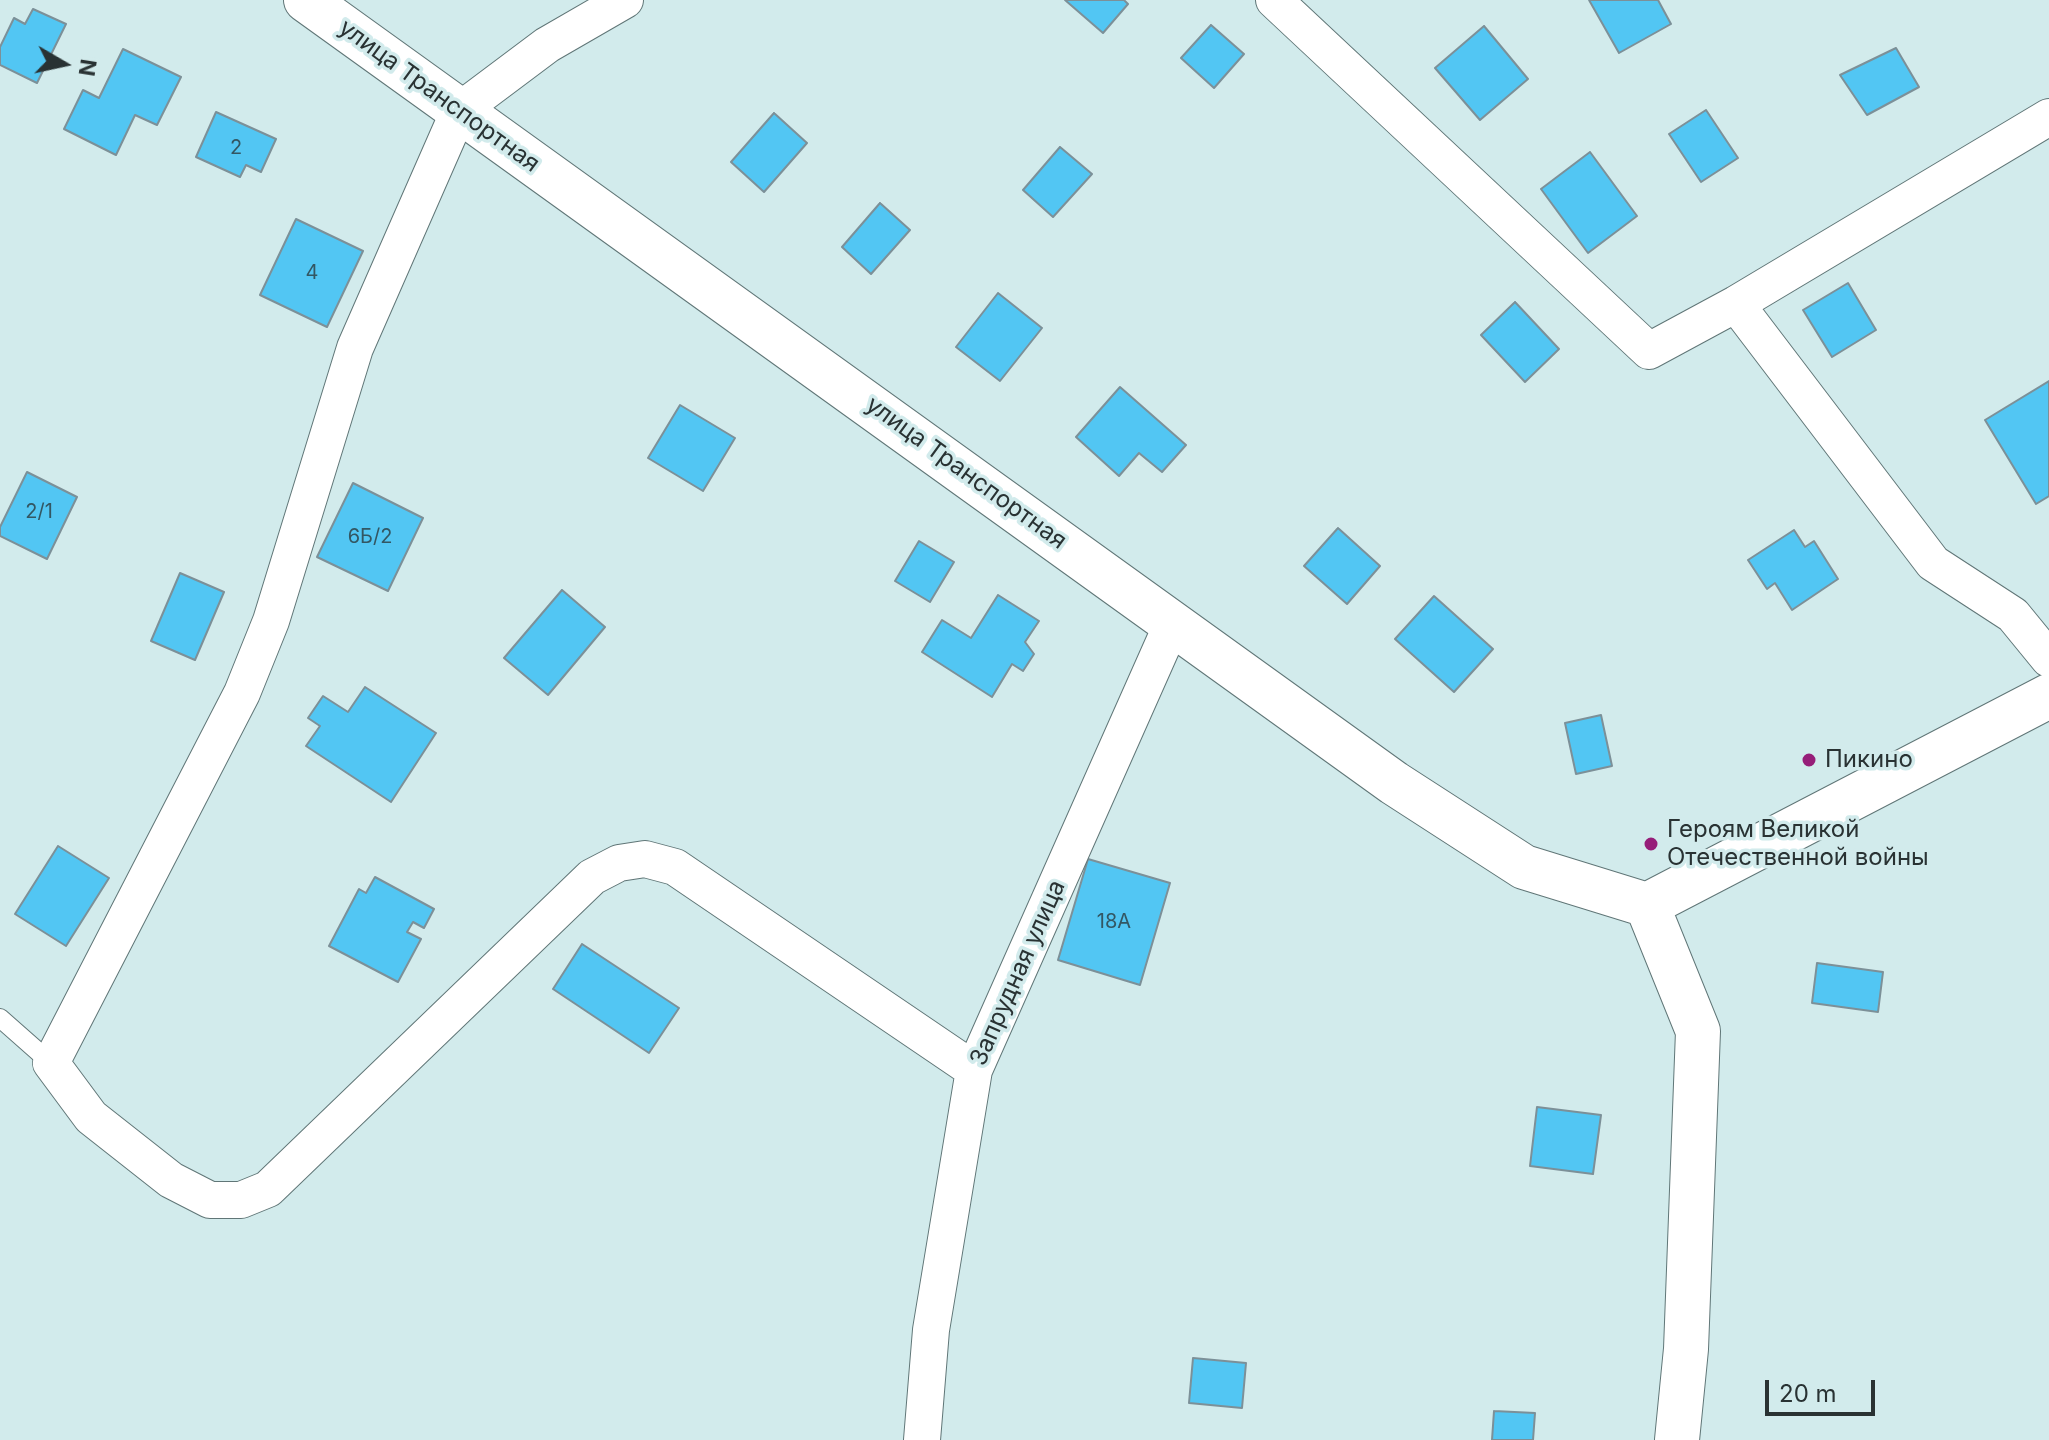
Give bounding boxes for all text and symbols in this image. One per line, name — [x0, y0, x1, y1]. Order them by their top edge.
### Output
street label: улица Транспортная — [333, 13, 545, 179]
north arrow — [24, 24, 104, 104]
text: N — [74, 57, 102, 78]
house number: 2 — [230, 136, 242, 160]
house number: 4 — [306, 261, 318, 285]
street label: улица Транспортная — [860, 390, 1072, 556]
house number: 2/1 — [25, 500, 53, 524]
house number: 6Б/2 — [348, 525, 392, 549]
place label: Пикино — [1825, 746, 1913, 774]
marker: Пикино — [1800, 751, 1818, 769]
place label: Героям Великой Отечественной войны — [1667, 816, 1929, 872]
marker: Героям Великой Отечественной войны — [1642, 835, 1660, 853]
street label: Запрудная улица — [964, 876, 1072, 1070]
house number: 18А — [1097, 910, 1131, 934]
scale bar — [1769, 1364, 1879, 1414]
text: 20 m — [1779, 1379, 1837, 1408]

